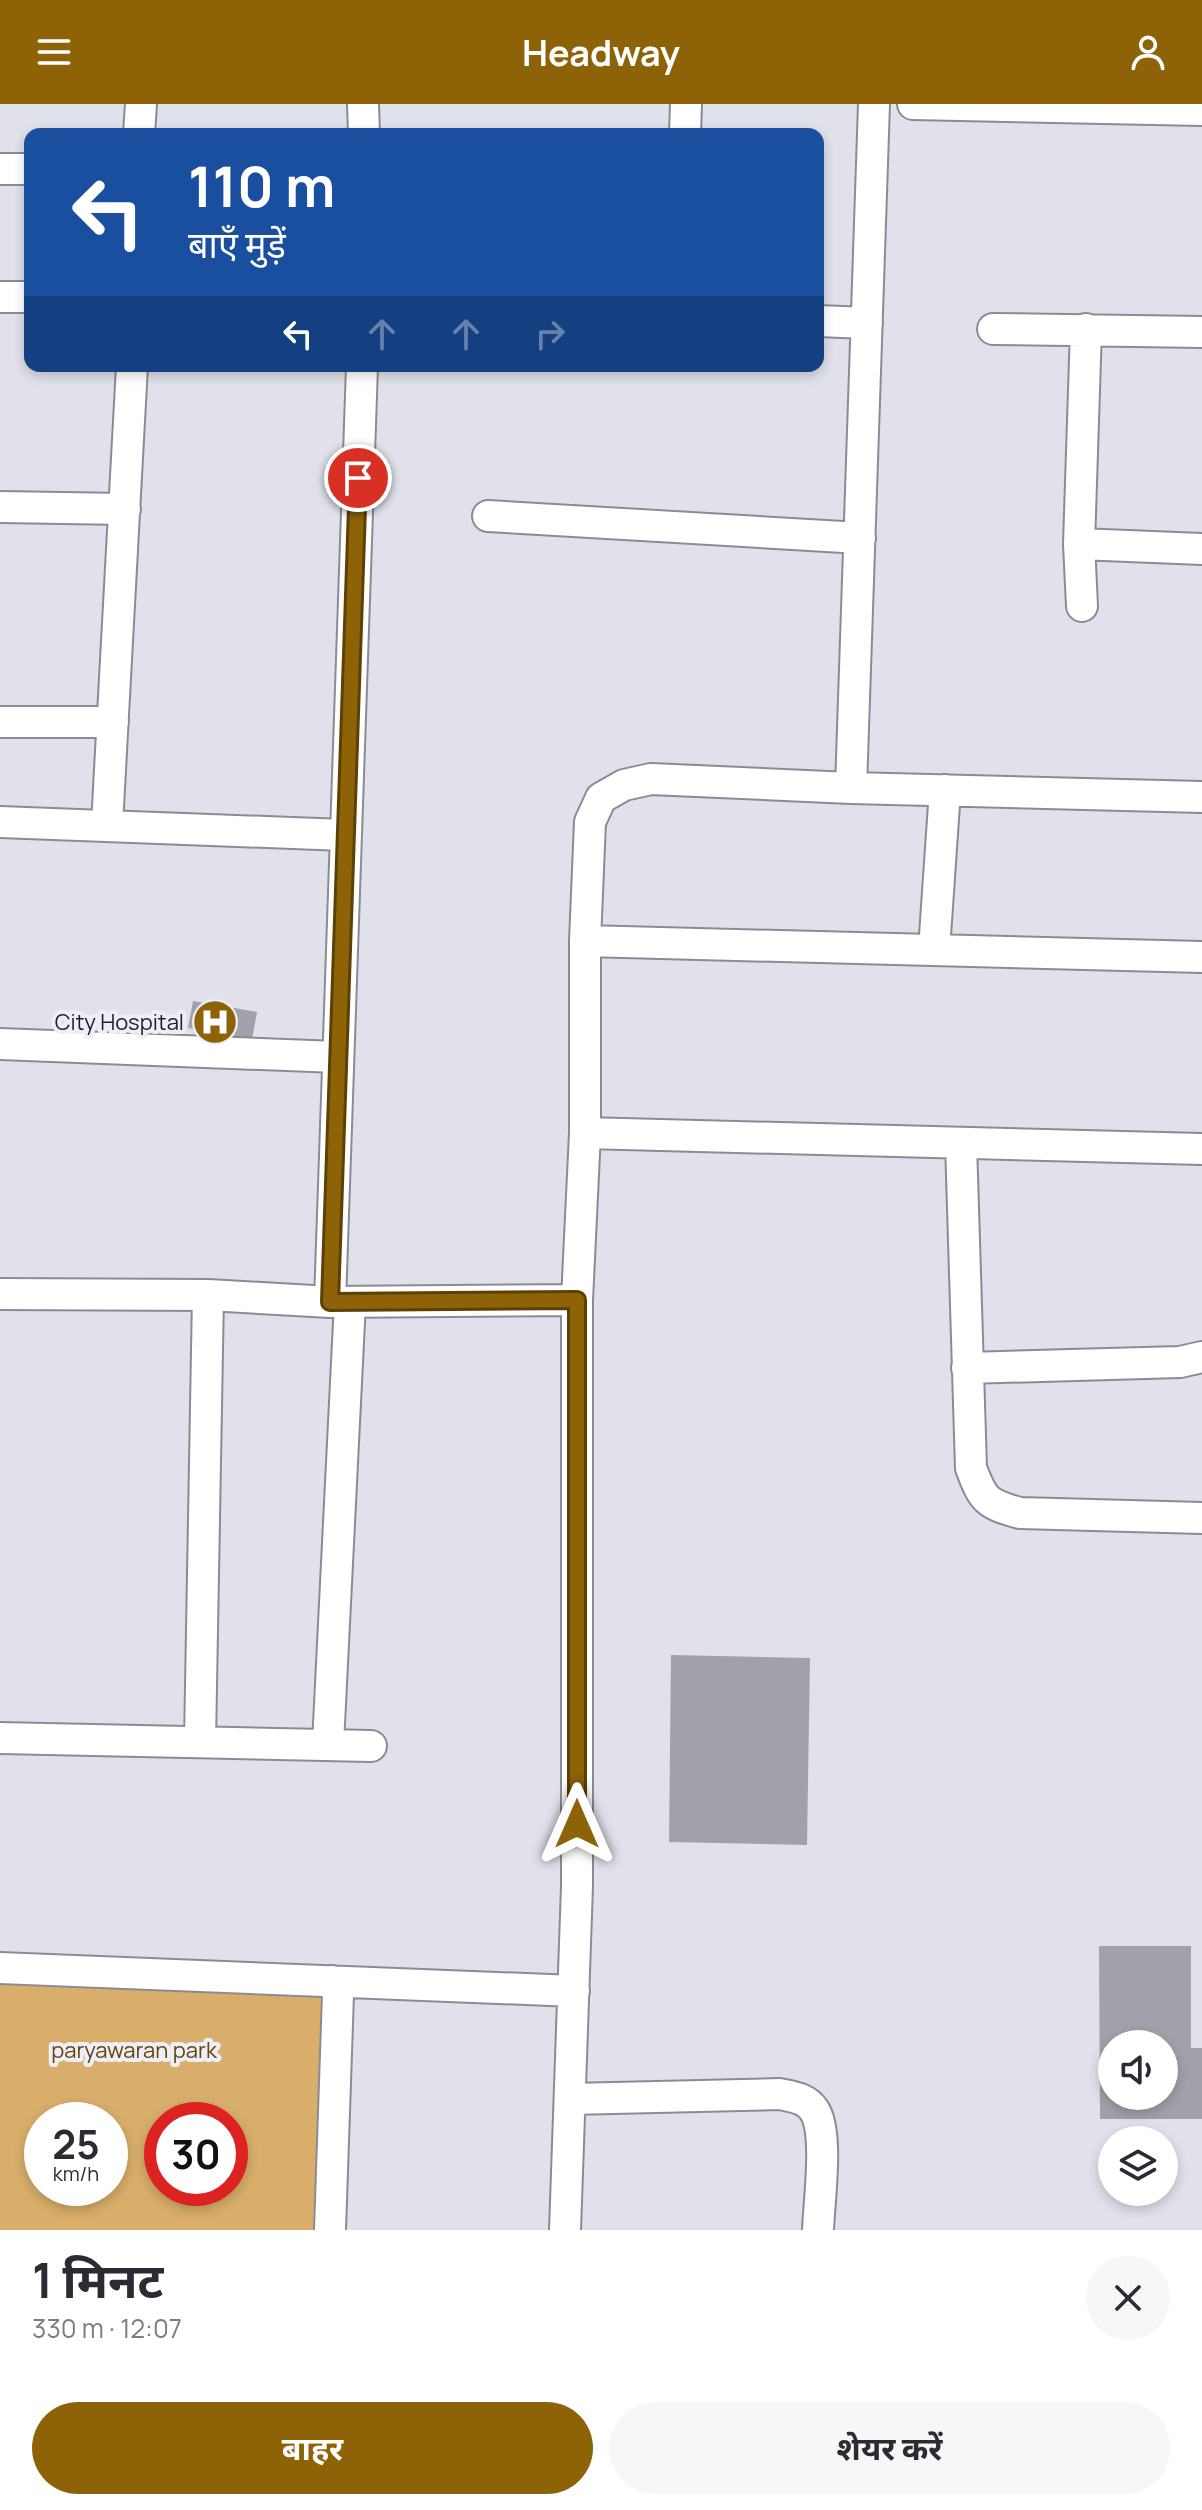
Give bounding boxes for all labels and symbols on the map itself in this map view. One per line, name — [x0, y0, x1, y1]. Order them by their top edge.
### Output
pin — [324, 444, 392, 512]
hospital icon: City Hospital — [191, 998, 239, 1046]
place label: City Hospital — [55, 1007, 184, 1037]
position arrow — [535, 1782, 619, 1866]
park label: paryawaran park — [51, 2035, 218, 2065]
speed limit sign: 30 — [144, 2102, 248, 2206]

